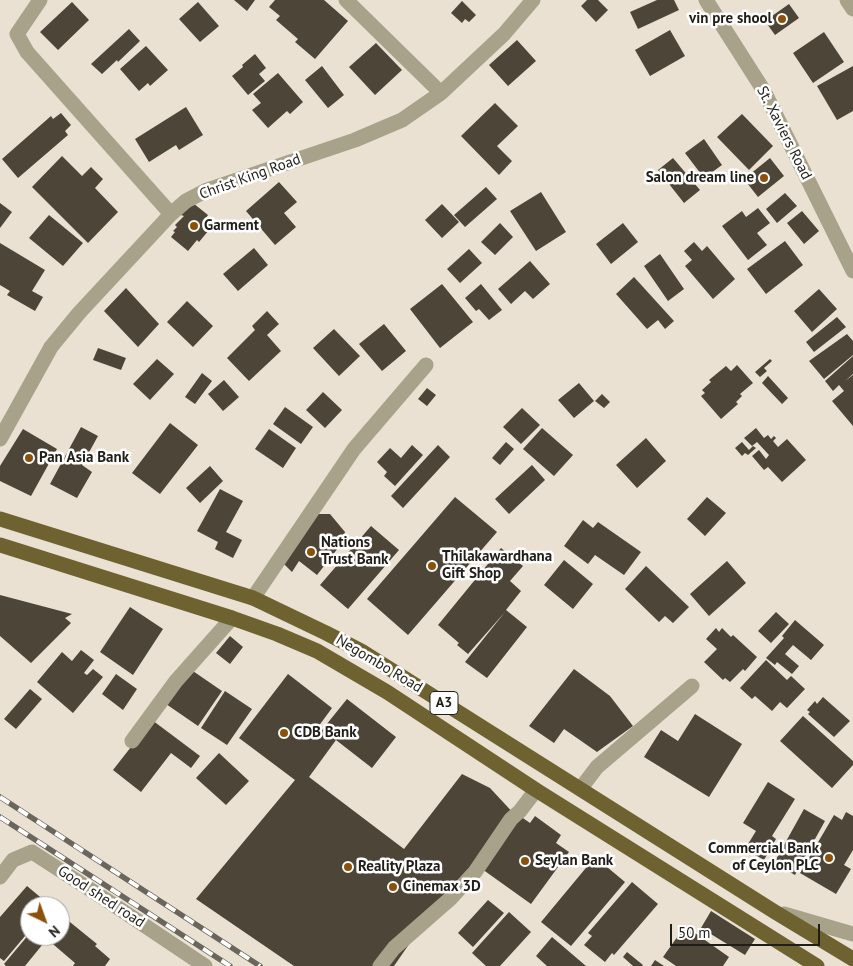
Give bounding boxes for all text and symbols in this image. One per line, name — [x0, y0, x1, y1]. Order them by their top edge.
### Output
place label: vin pre shool — [689, 10, 772, 28]
marker: vin pre shool — [776, 13, 788, 25]
street label: St. Xaviers Road — [753, 83, 815, 183]
street label: Christ King Road — [197, 150, 303, 204]
place label: Salon dream line — [646, 169, 754, 187]
marker: Salon dream line — [758, 172, 770, 184]
place label: Garment — [204, 217, 259, 235]
marker: Garment — [188, 220, 200, 232]
place label: Pan Asia Bank — [39, 449, 129, 467]
marker: Pan Asia Bank — [23, 452, 35, 464]
place label: Nations Trust Bank — [321, 534, 388, 569]
marker: Nations Trust Bank — [305, 546, 317, 558]
place label: Thilakawardhana Gift Shop — [442, 548, 552, 583]
marker: Thilakawardhana Gift Shop — [426, 560, 438, 572]
street label: Negombo Road — [332, 631, 426, 697]
road number: A3 — [430, 691, 458, 714]
place label: CDB Bank — [294, 724, 357, 742]
marker: CDB Bank — [278, 727, 290, 739]
place label: Commercial Bank of Ceylon PLC — [708, 840, 819, 875]
place label: Seylan Bank — [535, 852, 613, 870]
marker: Commercial Bank of Ceylon PLC — [823, 852, 835, 864]
marker: Seylan Bank — [519, 855, 531, 867]
place label: Reality Plaza — [358, 858, 440, 876]
marker: Reality Plaza — [342, 861, 354, 873]
street label: Good shed road — [54, 862, 148, 932]
place label: Cinemax 3D — [403, 878, 481, 896]
marker: Cinemax 3D — [387, 881, 399, 893]
north arrow — [20, 896, 70, 946]
scale bar — [673, 914, 823, 946]
text: N — [45, 922, 64, 941]
text: 50 m — [678, 923, 711, 942]

